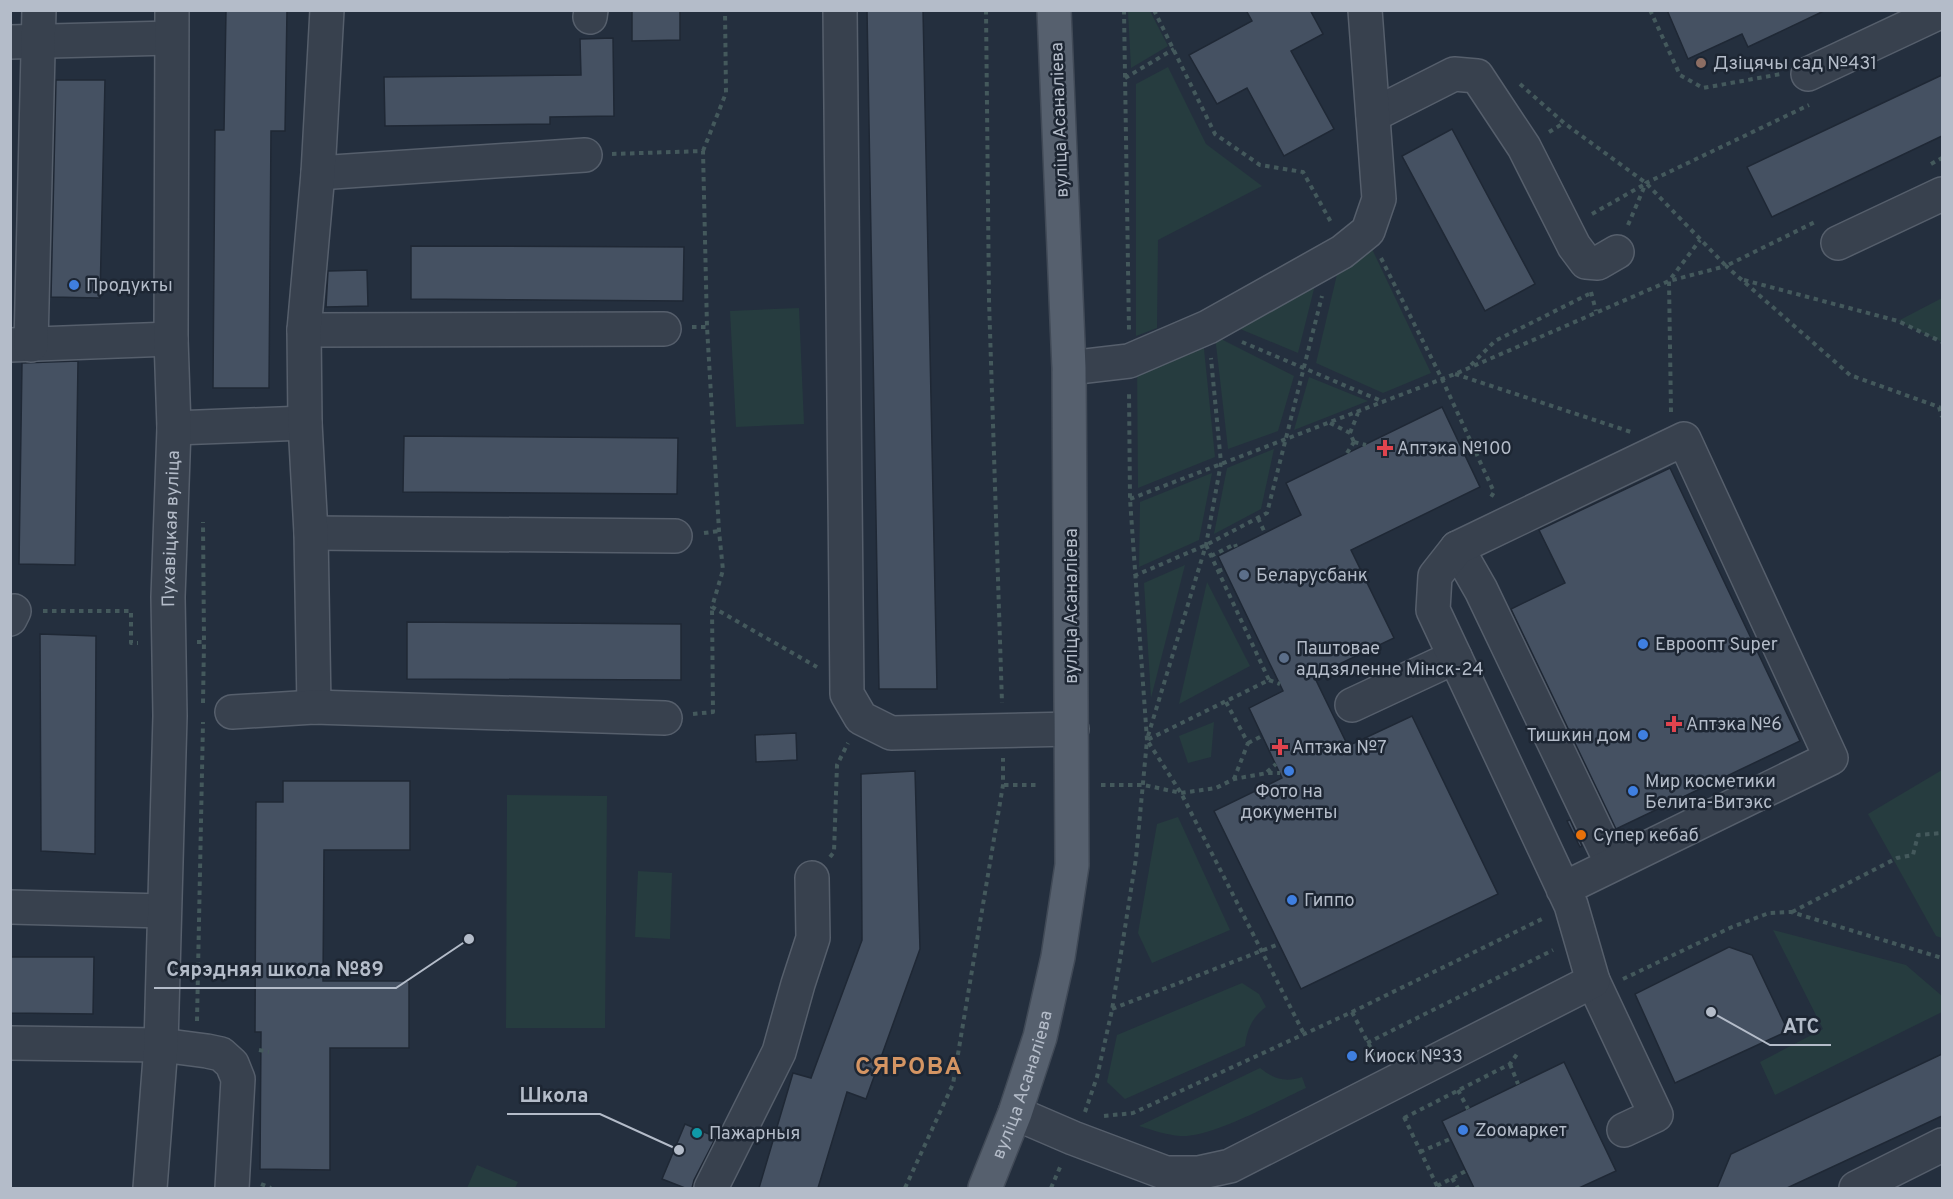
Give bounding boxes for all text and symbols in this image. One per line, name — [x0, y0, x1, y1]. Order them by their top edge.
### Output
street label: вуліца Асаналіева — [1046, 42, 1075, 198]
place label: Дзіцячы сад №431 — [1713, 53, 1877, 76]
marker: Дзіцячы сад №431 — [1694, 56, 1708, 70]
place label: Продукты — [86, 275, 173, 298]
marker: Продукты — [67, 278, 81, 292]
place label: Аптэка №100 — [1397, 438, 1512, 461]
marker: Аптэка №100 — [1378, 441, 1392, 455]
street label: Пухавіцкая вуліца — [158, 450, 186, 607]
street label: вуліца Асаналіева — [1061, 528, 1084, 684]
place label: Беларусбанк — [1256, 565, 1368, 588]
marker: Беларусбанк — [1237, 568, 1251, 582]
place label: Евроопт Super — [1655, 634, 1778, 657]
marker: Евроопт Super — [1636, 637, 1650, 651]
place label: Паштовае аддзяленне Мінск-24 — [1296, 638, 1484, 682]
marker: Паштовае аддзяленне Мінск-24 — [1277, 651, 1291, 665]
place label: Аптэка №6 — [1686, 714, 1782, 737]
marker: Аптэка №6 — [1667, 717, 1681, 731]
place label: Тишкин дом — [1527, 725, 1631, 748]
marker: Тишкин дом — [1636, 728, 1650, 742]
place label: Аптэка №7 — [1292, 737, 1387, 760]
marker: Аптэка №7 — [1273, 740, 1287, 754]
marker: Фото на документы — [1282, 764, 1296, 778]
place label: Мир косметики Белита-Витэкс — [1645, 771, 1776, 815]
place label: Фото на документы — [1240, 781, 1338, 825]
marker: Мир косметики Белита-Витэкс — [1626, 784, 1640, 798]
place label: Супер кебаб — [1593, 825, 1699, 848]
marker: Супер кебаб — [1574, 828, 1588, 842]
place label: Гиппо — [1304, 890, 1355, 913]
marker: Гиппо — [1285, 893, 1299, 907]
callout: Сярэдняя школа №89 — [154, 950, 396, 988]
text: Сярэдняя школа №89 — [166, 958, 384, 984]
callout: АТС — [1770, 1007, 1831, 1045]
street label: вуліца Асаналіева — [988, 1008, 1059, 1163]
text: АТС — [1783, 1015, 1819, 1041]
place label: Киоск №33 — [1364, 1046, 1463, 1069]
marker: Киоск №33 — [1345, 1049, 1359, 1063]
district label: СЯРОВА — [855, 1053, 963, 1083]
callout: Школа — [507, 1076, 600, 1114]
text: Школа — [520, 1084, 588, 1110]
place label: Zooмаркет — [1475, 1120, 1567, 1143]
place label: Пажарныя — [709, 1123, 800, 1146]
marker: Zooмаркет — [1456, 1123, 1470, 1137]
marker: Пажарныя — [690, 1126, 704, 1140]

